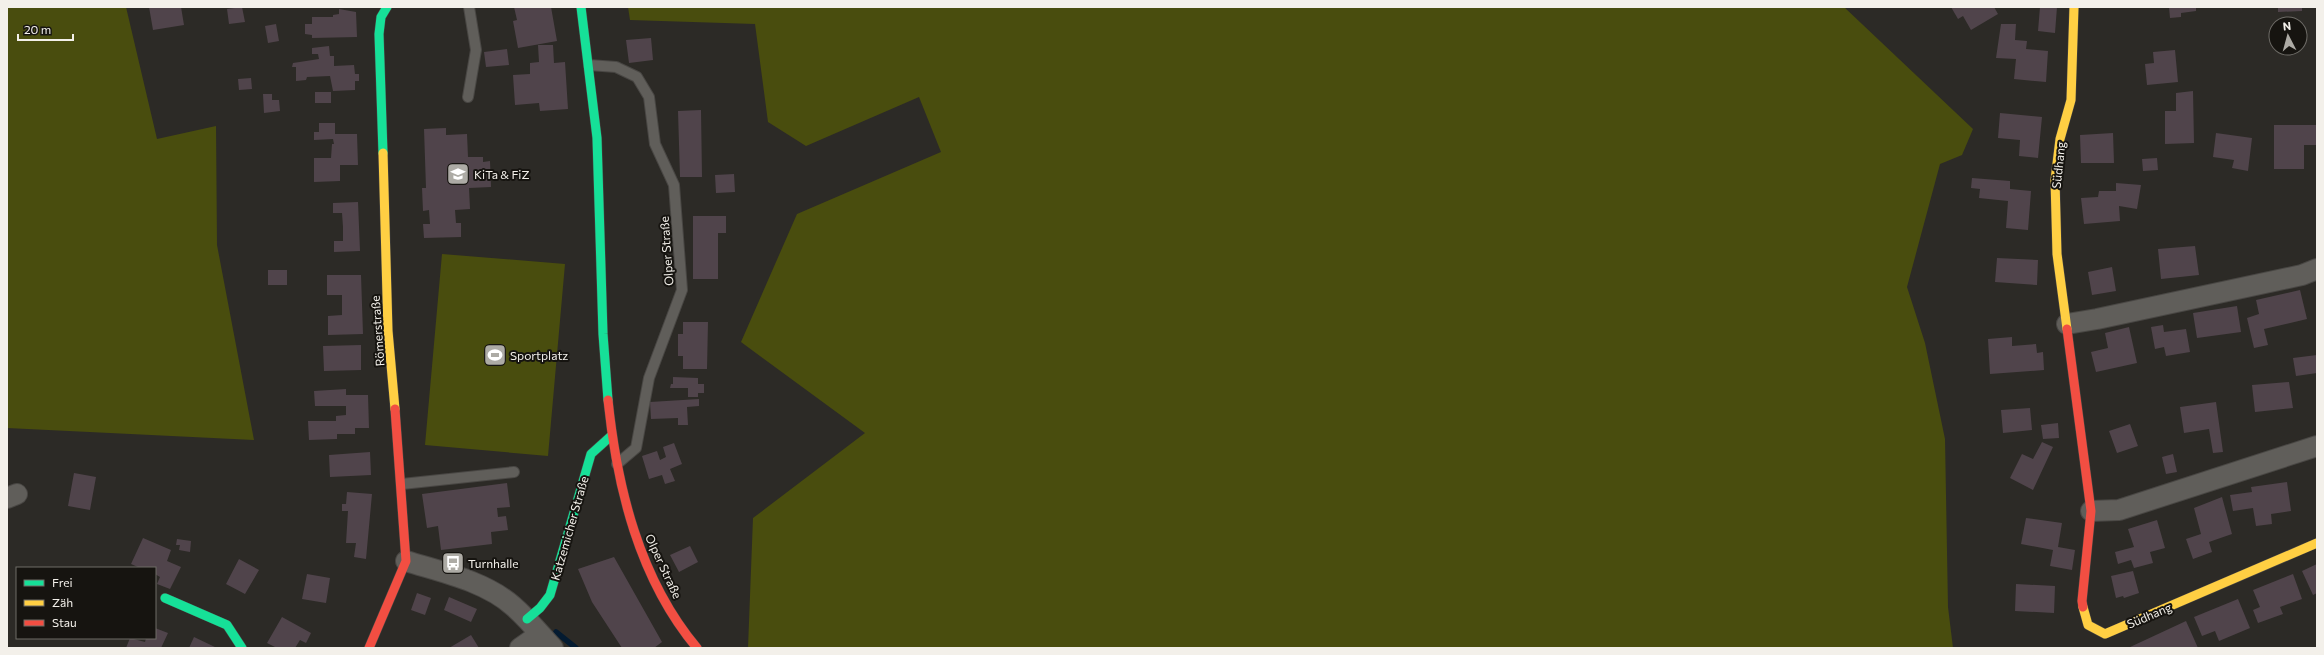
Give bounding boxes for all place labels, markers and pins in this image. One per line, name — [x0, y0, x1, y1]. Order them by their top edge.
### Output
school or university icon: KiTa & FiZ — [445, 161, 471, 187]
place label: KiTa & FiZ — [474, 167, 530, 181]
sports icon: Sportplatz — [482, 342, 508, 368]
place label: Sportplatz — [510, 348, 568, 362]
bus stop icon: Turnhalle — [440, 550, 466, 576]
place label: Turnhalle — [468, 556, 519, 570]

